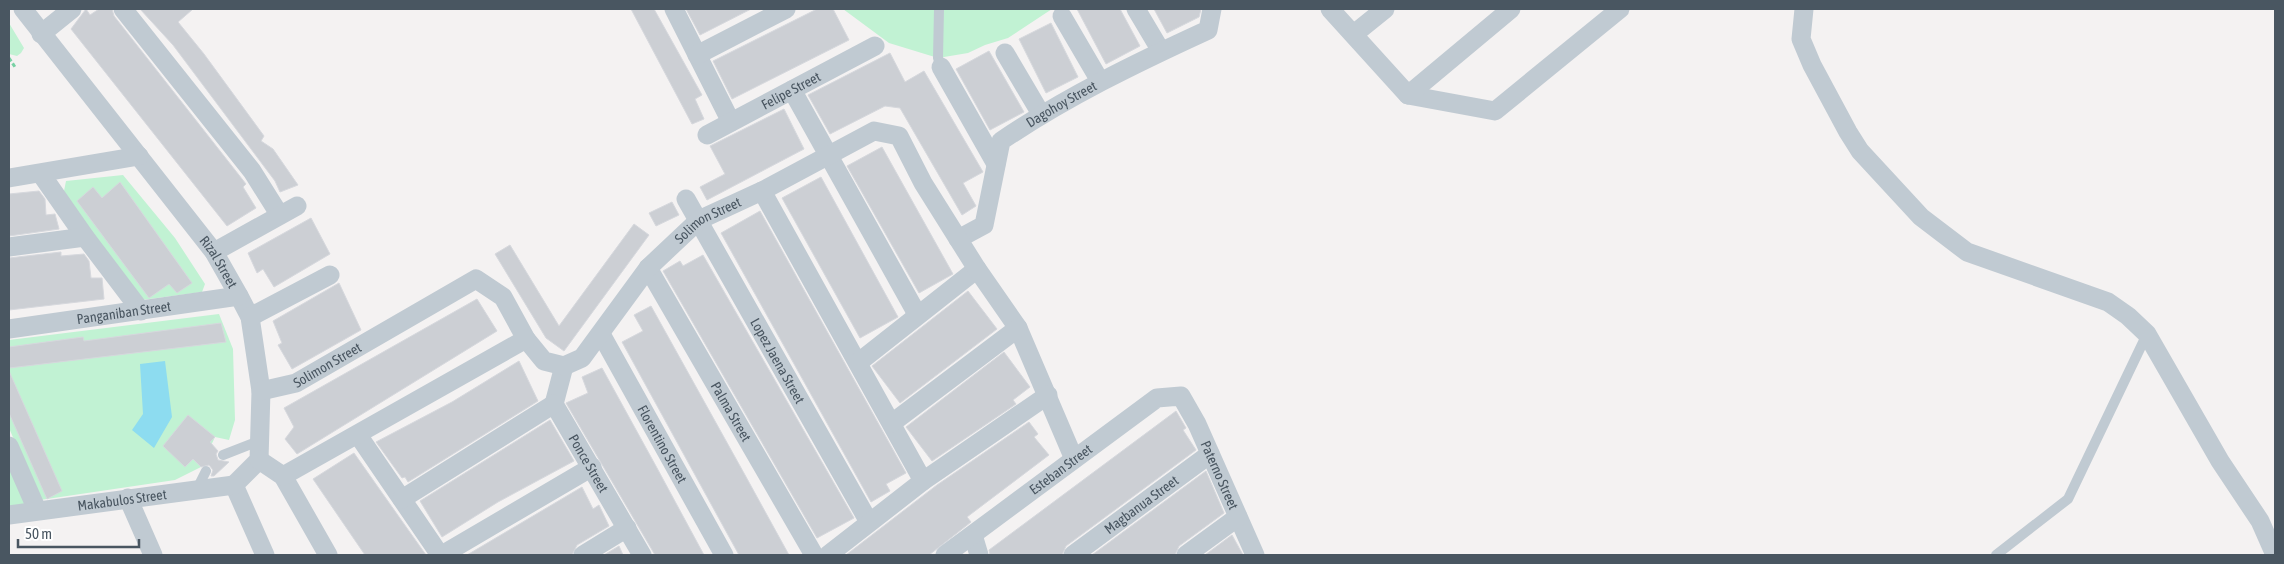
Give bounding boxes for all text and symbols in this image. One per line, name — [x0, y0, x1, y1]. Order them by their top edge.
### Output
street label: Felipe Street — [759, 68, 823, 113]
street label: Dagohoy Street — [1023, 78, 1099, 131]
street label: Solimon Street — [671, 194, 744, 247]
street label: Rizal Street — [196, 233, 241, 291]
street label: Panganiban Street — [76, 298, 172, 327]
street label: Lopez Jaena Street — [747, 315, 808, 406]
street label: Solimon Street — [291, 339, 364, 391]
street label: Palma Street — [708, 379, 755, 444]
street label: Florentino Street — [634, 402, 690, 486]
street label: Ponce Street — [565, 432, 612, 495]
street label: Paterno Street — [1197, 438, 1242, 512]
street label: Esteban Street — [1026, 441, 1095, 498]
street label: Magbanua Street — [1101, 472, 1182, 537]
street label: Makabulos Street — [76, 486, 168, 514]
scale bar — [18, 516, 139, 548]
text: 50 m — [25, 525, 52, 542]

